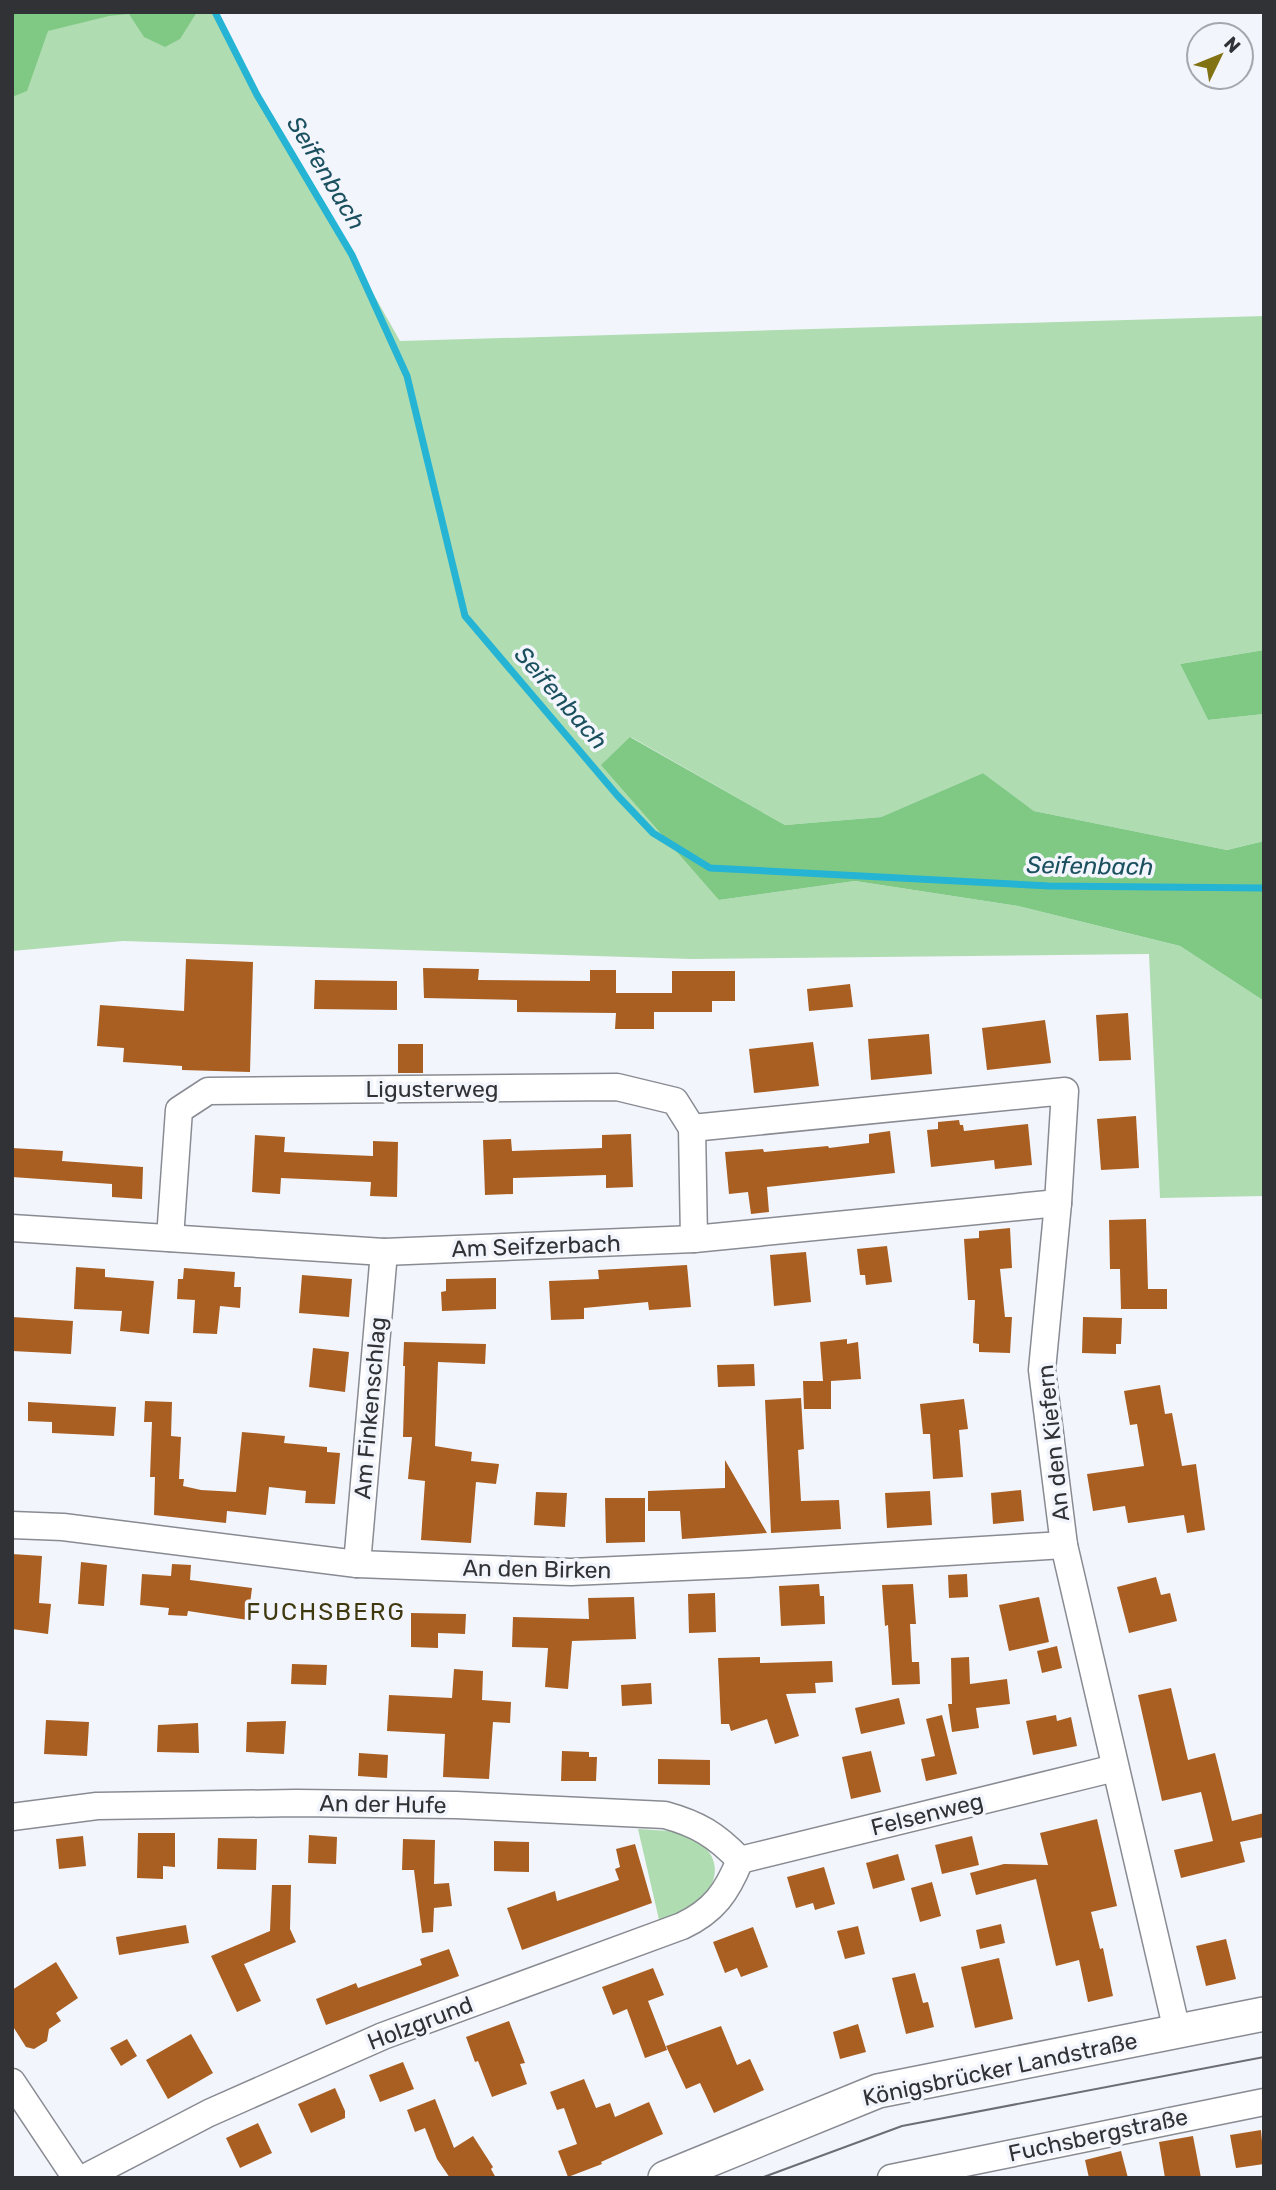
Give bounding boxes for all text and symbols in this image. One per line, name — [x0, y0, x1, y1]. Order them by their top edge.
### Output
north arrow — [1185, 21, 1255, 91]
text: N — [1219, 32, 1245, 58]
water label: Seifenbach — [281, 111, 371, 235]
water label: Seifenbach — [509, 641, 613, 755]
water label: Seifenbach — [1026, 851, 1154, 881]
street label: Ligusterweg — [365, 1075, 499, 1103]
street label: Am Seifzerbach — [451, 1229, 621, 1263]
street label: Am Finkenschlag — [348, 1316, 392, 1500]
street label: An den Kiefern — [1031, 1363, 1075, 1523]
street label: An den Birken — [462, 1554, 612, 1584]
district label: FUCHSBERG — [246, 1598, 406, 1626]
street label: Felsenweg — [868, 1787, 986, 1841]
street label: An der Hufe — [319, 1789, 447, 1819]
street label: Holzgrund — [363, 1990, 477, 2056]
street label: Königsbrücker Landstraße — [860, 2026, 1140, 2112]
street label: Fuchsbergstraße — [1006, 2102, 1190, 2168]

